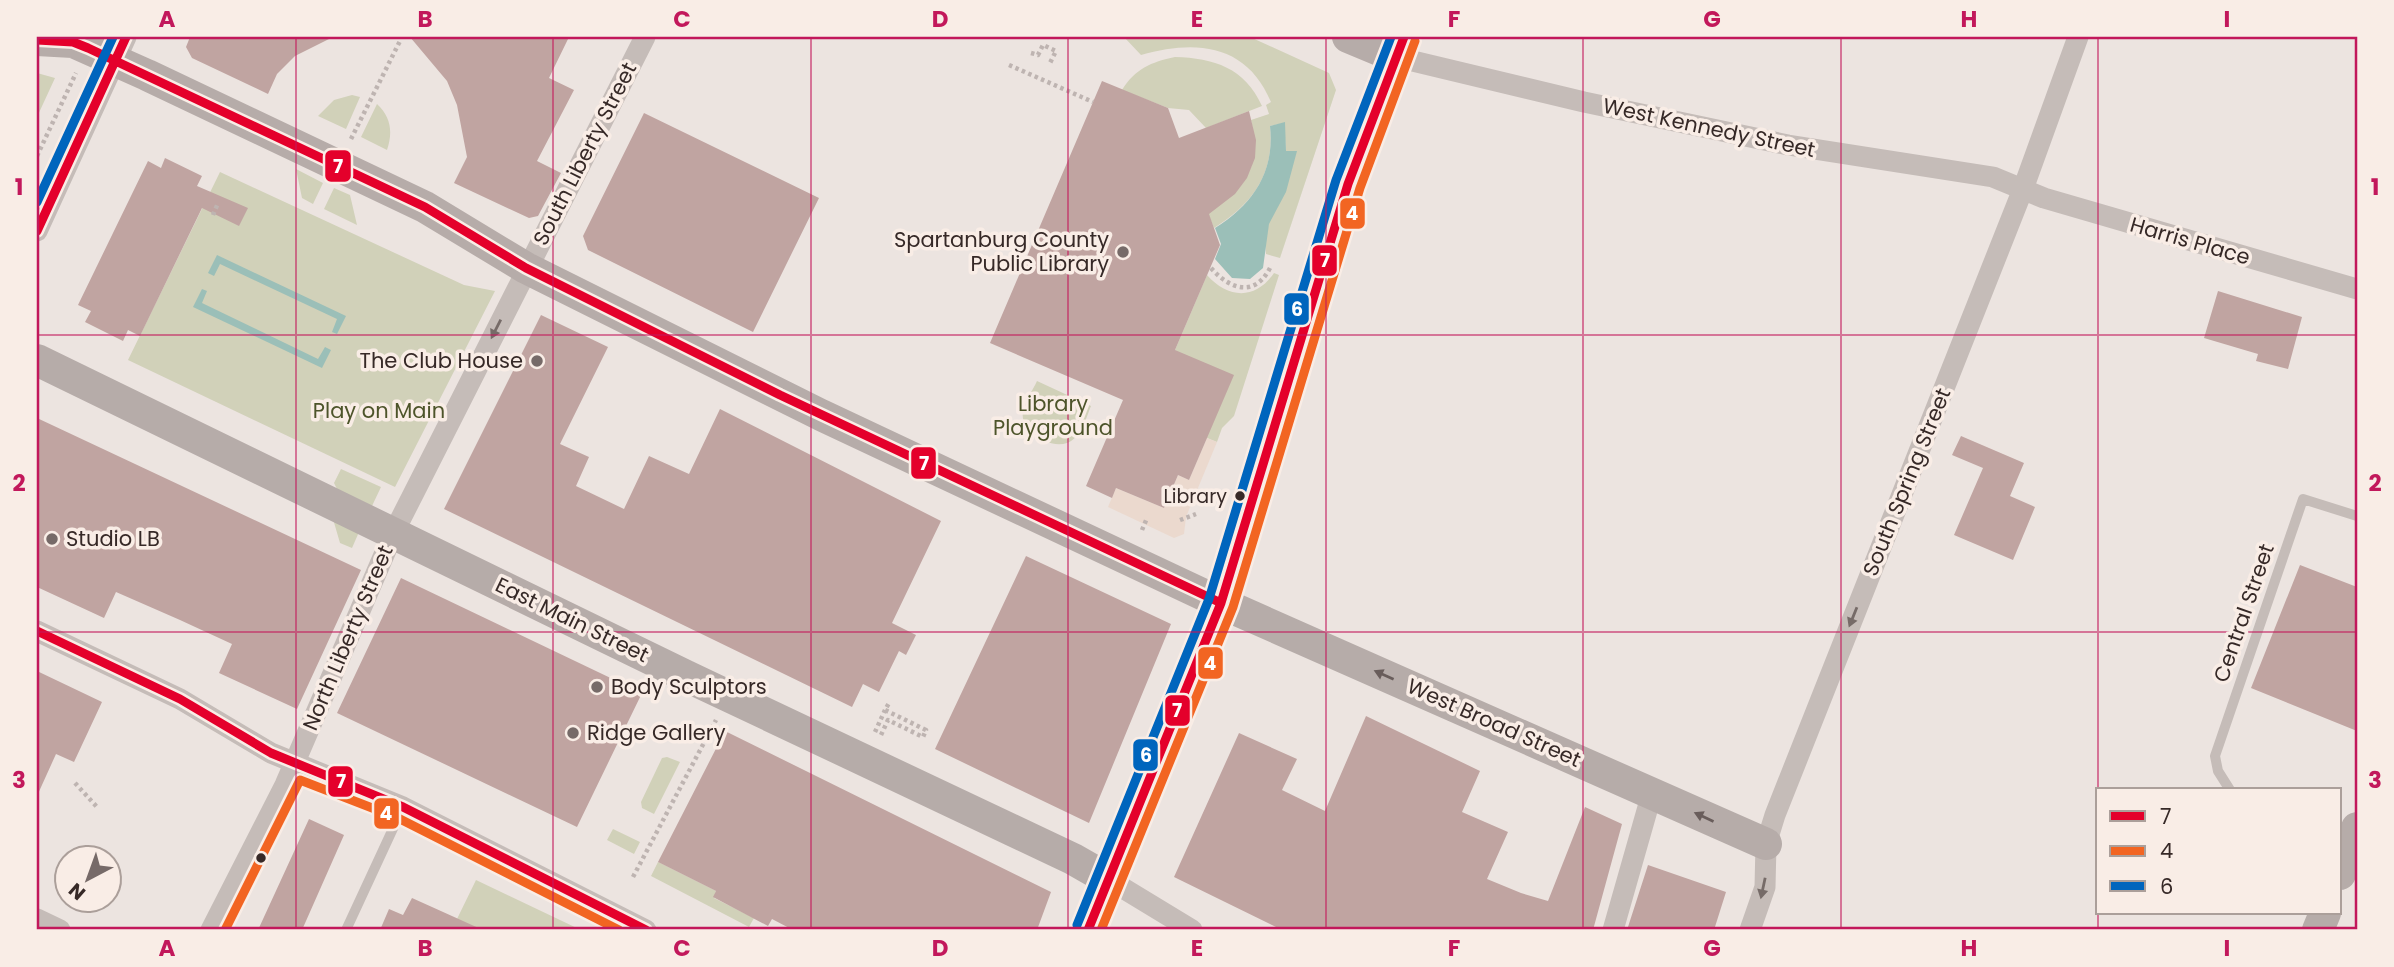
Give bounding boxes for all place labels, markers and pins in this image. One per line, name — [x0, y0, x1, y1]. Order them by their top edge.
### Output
place label: Spartanburg County Public Library — [894, 225, 1109, 278]
marker: Spartanburg County Public Library — [1115, 244, 1131, 260]
place label: The Club House — [360, 346, 523, 375]
marker: The Club House — [529, 353, 545, 369]
place label: Library — [1164, 483, 1227, 510]
marker: Library — [1233, 489, 1247, 503]
place label: Studio LB — [66, 524, 160, 553]
marker: Studio LB — [44, 531, 60, 547]
place label: Body Sculptors — [611, 672, 767, 701]
marker: Body Sculptors — [589, 679, 605, 695]
place label: Ridge Gallery — [587, 718, 726, 747]
marker: Ridge Gallery — [565, 725, 581, 741]
unlabelled marker — [254, 851, 268, 865]

